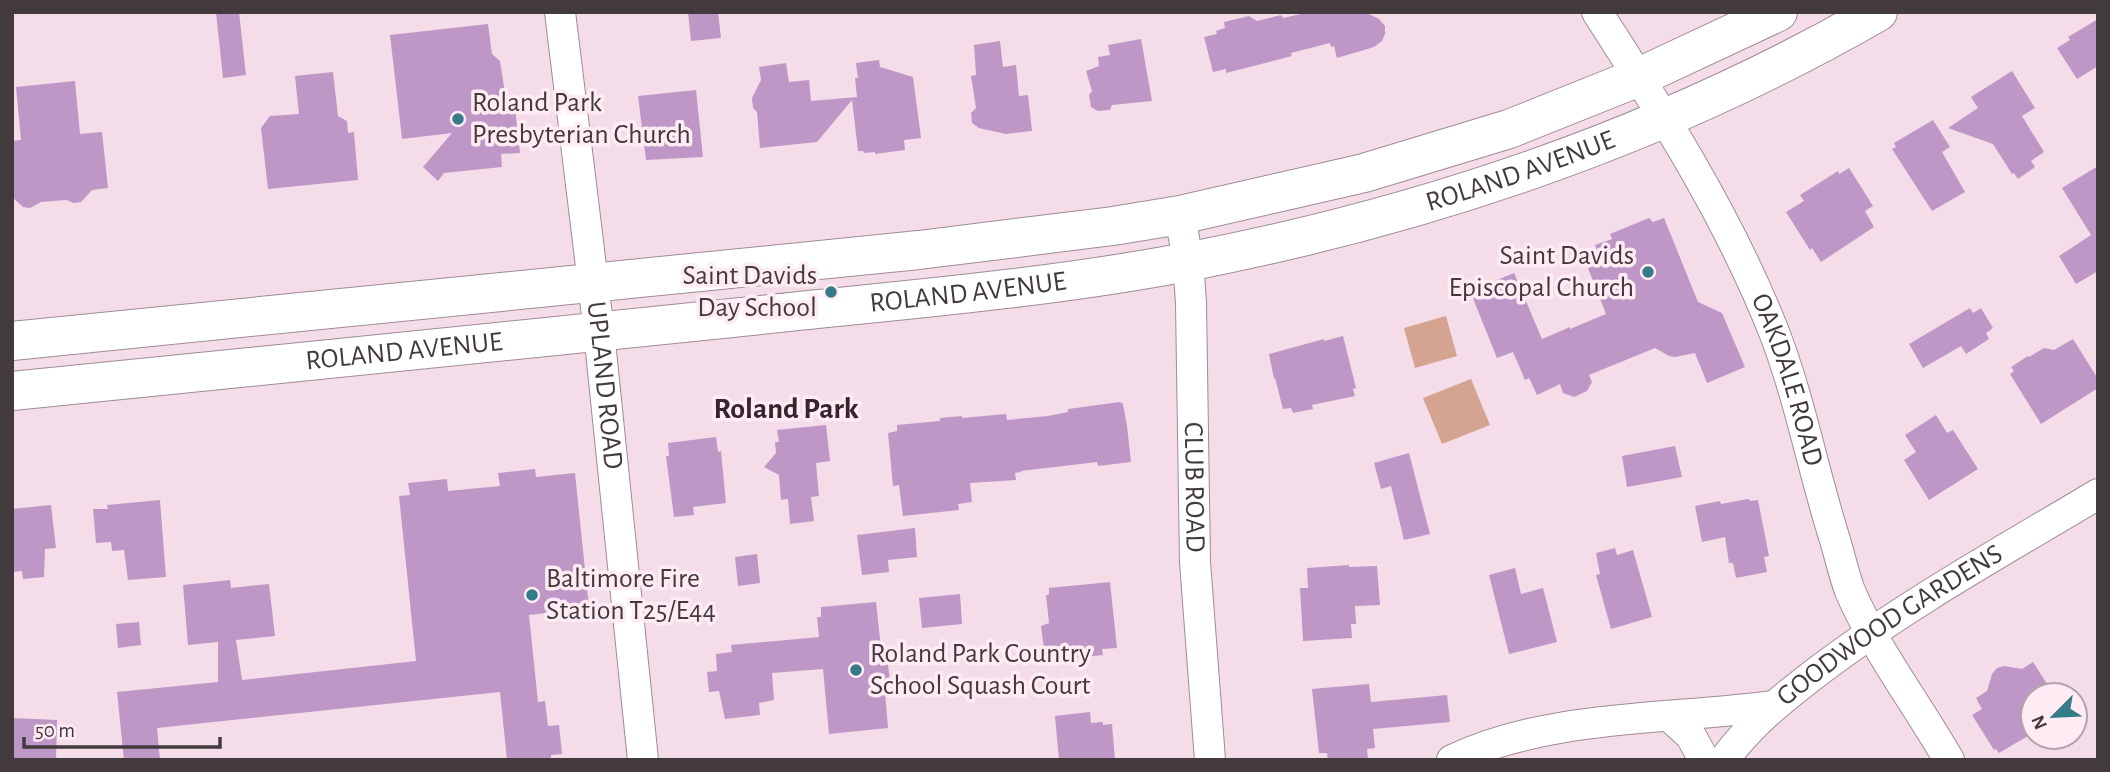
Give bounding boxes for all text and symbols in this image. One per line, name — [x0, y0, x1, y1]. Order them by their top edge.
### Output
place label: Roland Park Presbyterian Church — [472, 89, 691, 149]
marker: Roland Park Presbyterian Church — [450, 111, 466, 127]
street label: ROLAND AVENUE — [1423, 126, 1619, 217]
place label: Saint Davids Episcopal Church — [1448, 242, 1634, 302]
place label: Saint Davids Day School — [682, 262, 817, 322]
marker: Saint Davids Episcopal Church — [1640, 264, 1656, 280]
street label: ROLAND AVENUE — [868, 267, 1068, 318]
marker: Saint Davids Day School — [823, 284, 839, 300]
street label: OAKDALE ROAD — [1746, 289, 1827, 469]
street label: UPLAND ROAD — [581, 300, 627, 471]
street label: ROLAND AVENUE — [304, 328, 504, 375]
district label: Roland Park — [713, 394, 859, 424]
street label: CLUB ROAD — [1179, 422, 1209, 553]
street label: GOODWOOD GARDENS — [1772, 540, 2007, 711]
place label: Baltimore Fire Station T25/E44 — [546, 565, 716, 625]
marker: Baltimore Fire Station T25/E44 — [524, 587, 540, 603]
place label: Roland Park Country School Squash Court — [870, 640, 1091, 700]
marker: Roland Park Country School Squash Court — [848, 662, 864, 678]
north arrow — [2019, 681, 2089, 751]
scale bar — [24, 706, 220, 750]
text: N — [2028, 712, 2051, 732]
text: 50 m — [35, 720, 75, 741]

